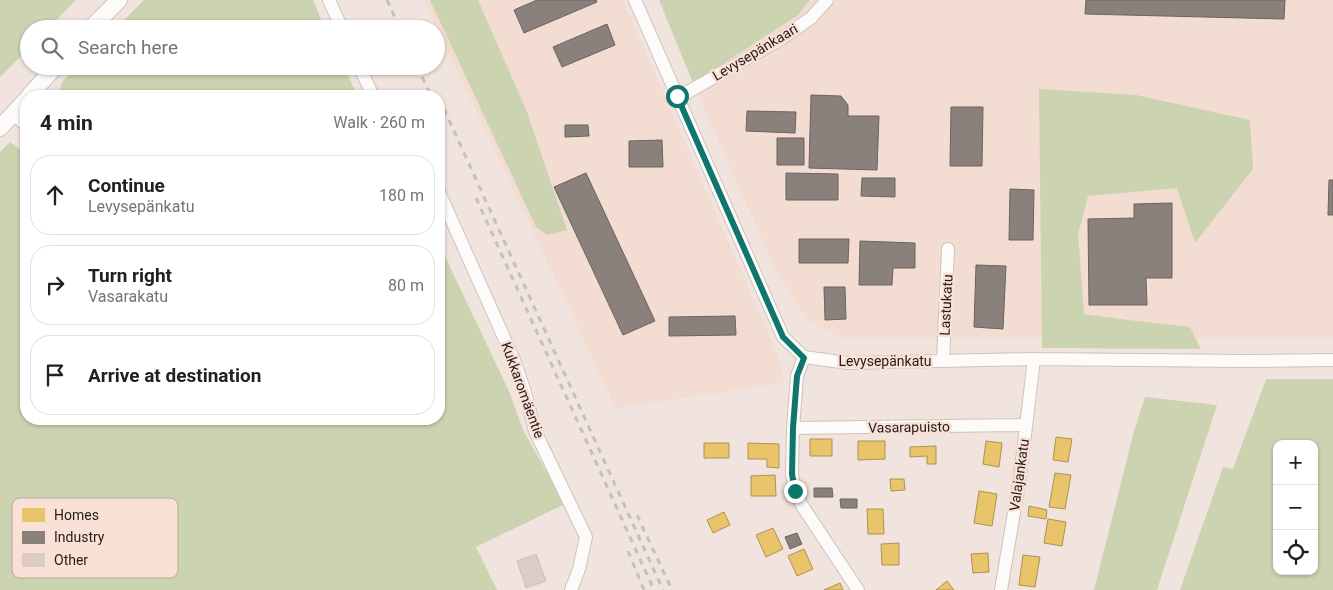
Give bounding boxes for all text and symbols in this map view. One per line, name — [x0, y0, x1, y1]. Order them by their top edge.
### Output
search box — [20, 20, 445, 75]
street label: Levysepänkaari — [709, 20, 801, 84]
icon: search — [38, 34, 66, 62]
text: Search here — [78, 36, 178, 59]
route start — [666, 85, 689, 108]
text: 4 min — [40, 111, 93, 135]
text: Walk · 260 m — [333, 113, 425, 132]
text: Continue — [88, 174, 165, 197]
icon: ahead — [41, 181, 69, 209]
text: 180 m — [379, 186, 424, 205]
text: Levysepänkatu — [88, 197, 194, 216]
text: Turn right — [88, 264, 172, 287]
icon: right — [41, 271, 69, 299]
street label: Lastukatu — [936, 274, 956, 336]
text: 80 m — [388, 276, 424, 295]
text: Vasarakatu — [88, 287, 168, 306]
street label: Kukkaromäentie — [498, 340, 548, 440]
street label: Levysepänkatu — [838, 353, 932, 369]
icon: arrive — [41, 361, 69, 389]
text: Arrive at destination — [88, 364, 261, 387]
street label: Vasarapuisto — [868, 418, 950, 436]
street label: Valajankatu — [1006, 438, 1032, 512]
map controls — [1273, 440, 1318, 575]
button: + — [1273, 440, 1318, 485]
route end — [784, 480, 807, 503]
button: − — [1273, 485, 1318, 530]
legend — [12, 498, 178, 578]
text: Homes — [54, 507, 99, 523]
text: Industry — [54, 529, 105, 545]
button: locate — [1273, 530, 1318, 575]
text: Other — [54, 552, 88, 568]

